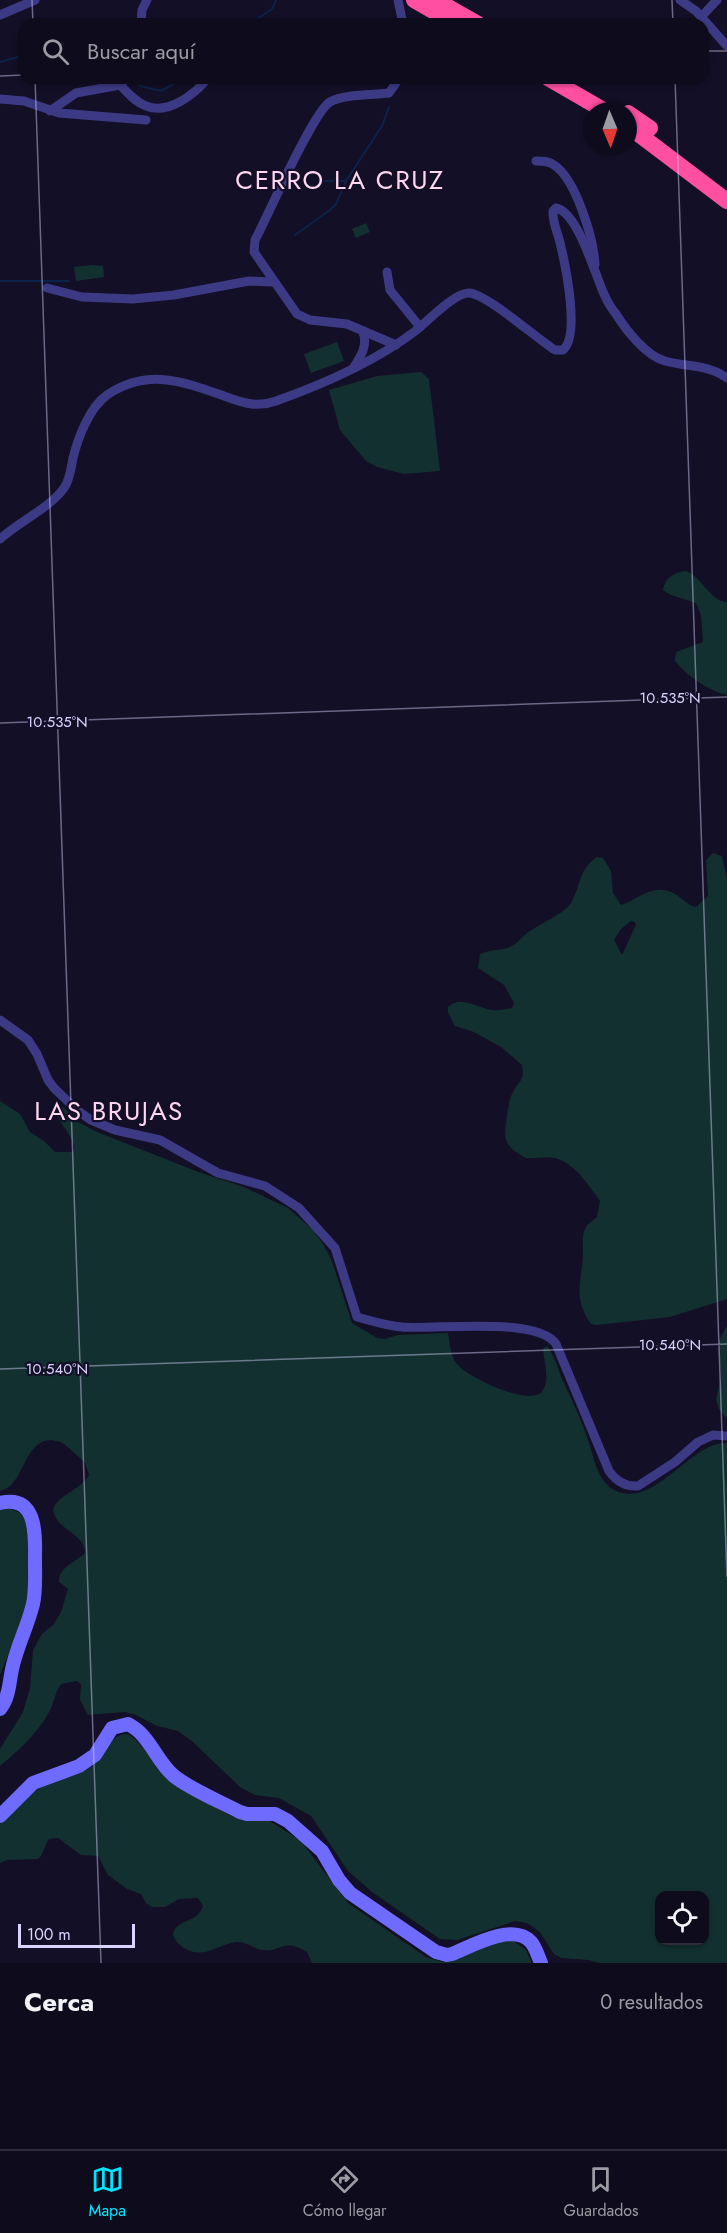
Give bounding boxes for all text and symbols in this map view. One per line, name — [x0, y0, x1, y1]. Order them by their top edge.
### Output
search box — [18, 18, 709, 84]
icon: search — [39, 35, 72, 68]
text: Buscar aquí — [87, 35, 195, 67]
north arrow — [583, 102, 637, 156]
district label: CERRO LA CRUZ — [235, 161, 445, 199]
text: 10.535°N — [639, 687, 701, 709]
text: 10.535°N — [26, 711, 88, 733]
district label: LAS BRUJAS — [34, 1092, 184, 1130]
text: 10.540°N — [639, 1334, 701, 1356]
text: 10.540°N — [26, 1358, 88, 1380]
map controls — [655, 1891, 709, 1945]
button: locate — [655, 1891, 709, 1945]
scale bar — [18, 1921, 135, 1948]
text: 100 m — [27, 1923, 71, 1946]
text: Cerca — [24, 1983, 94, 2021]
text: 0 resultados — [600, 1988, 703, 2017]
tab: Mapa — [88, 2163, 126, 2222]
tab: Cómo llegar — [303, 2163, 386, 2222]
tab: Guardados — [563, 2163, 639, 2222]

